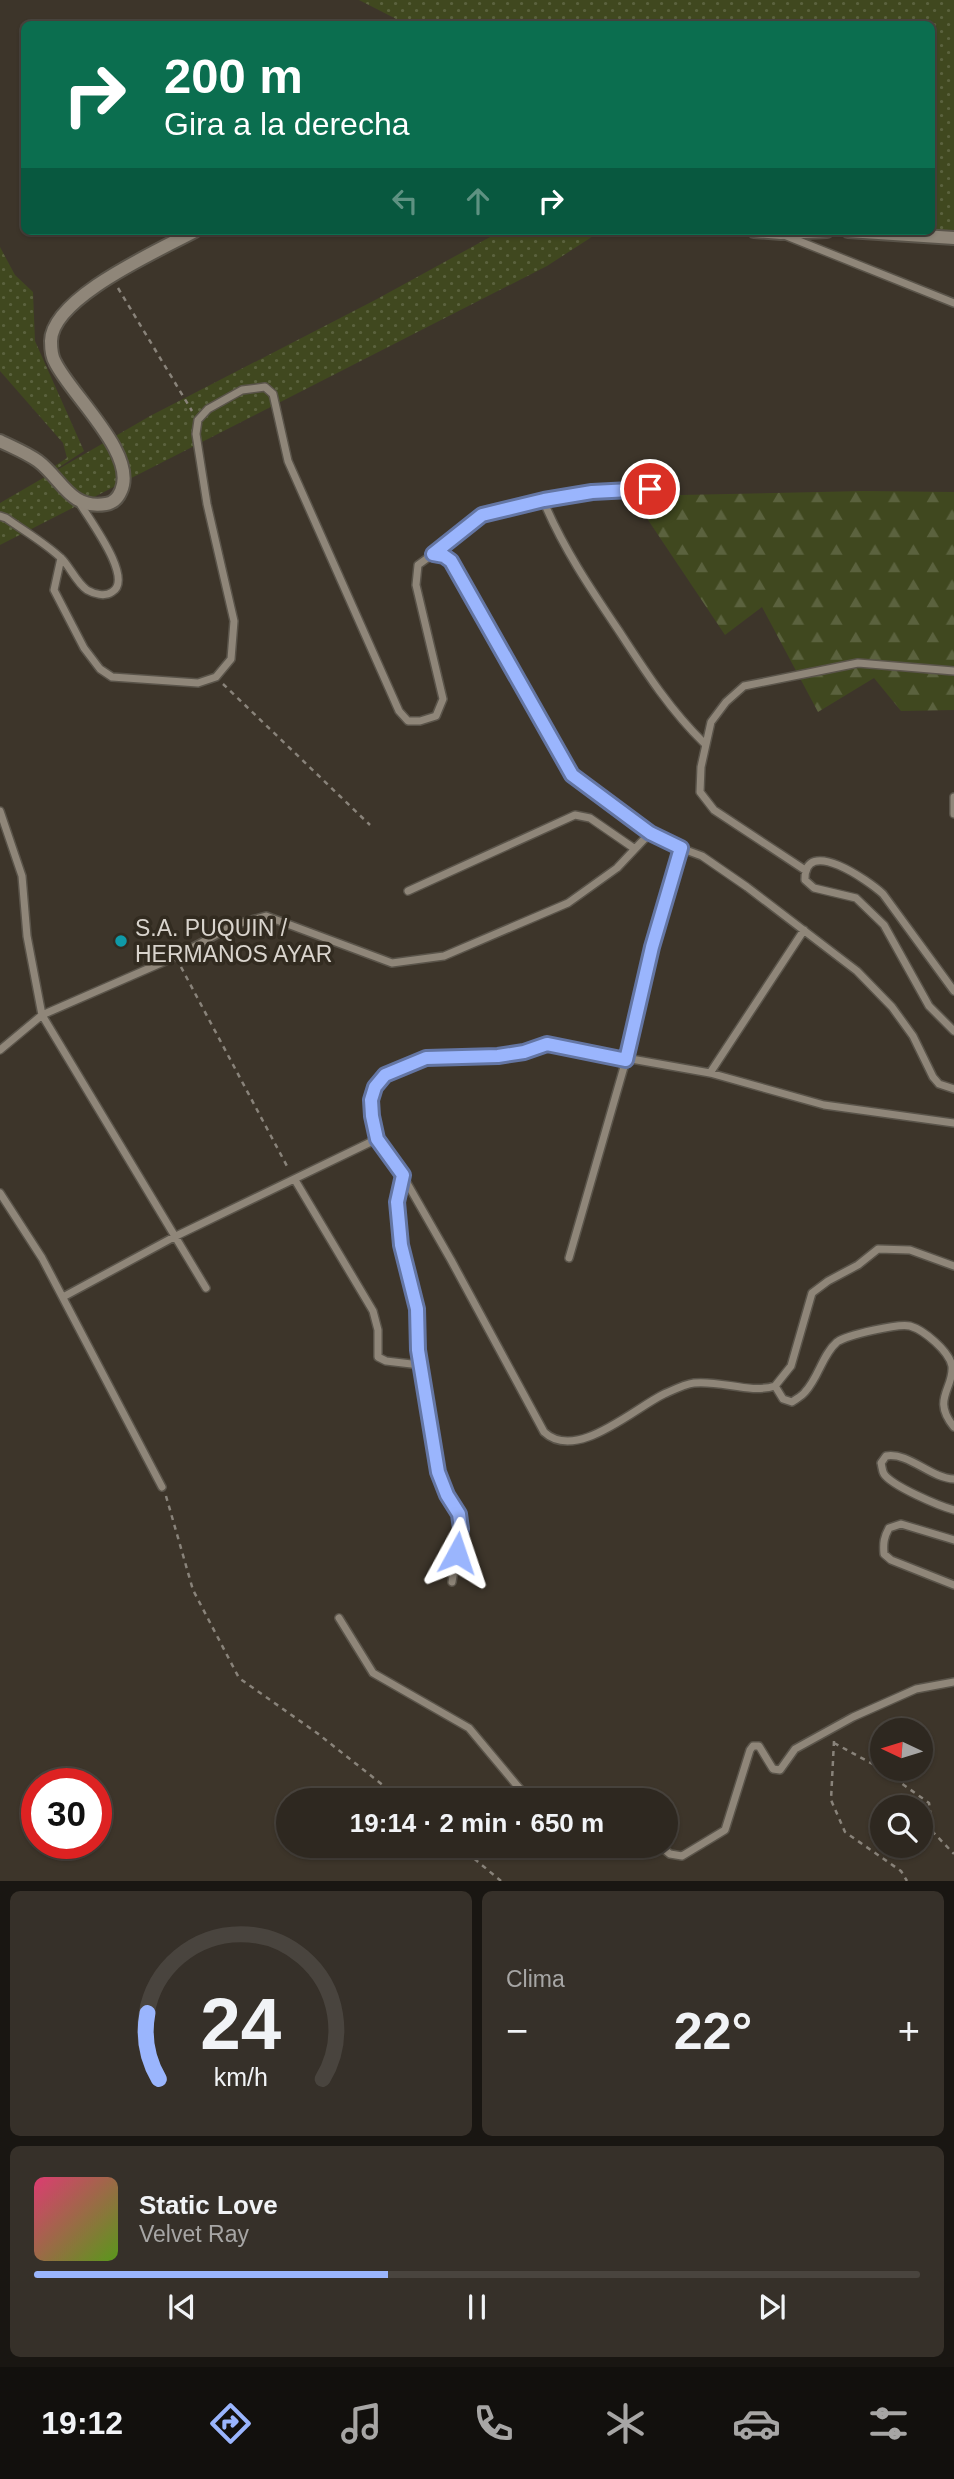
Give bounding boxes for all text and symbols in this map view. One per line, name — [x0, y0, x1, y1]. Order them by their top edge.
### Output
icon: right — [49, 49, 140, 140]
text: 200 m — [164, 49, 303, 103]
text: Gira a la derecha — [164, 106, 409, 142]
icon: left — [386, 182, 424, 220]
icon: ahead — [459, 182, 497, 220]
icon: right — [532, 182, 570, 220]
pin — [620, 459, 680, 519]
icon: arrive — [631, 470, 669, 508]
place label: S.A. PUQUIN / HERMANOS AYAR — [135, 915, 332, 967]
marker: S.A. PUQUIN / HERMANOS AYAR — [113, 933, 129, 949]
position arrow — [420, 1516, 494, 1590]
north arrow — [870, 1718, 933, 1782]
map controls — [870, 1718, 933, 1858]
speed limit sign: 30 — [21, 1768, 112, 1859]
button: search — [870, 1795, 933, 1858]
text: 19:14 · 2 min · 650 m — [350, 1808, 604, 1838]
text: Clima — [506, 1966, 565, 1992]
text: 24 — [201, 1984, 282, 2065]
text: 22° — [674, 2002, 752, 2060]
text: − — [506, 2010, 528, 2052]
text: + — [898, 2010, 920, 2052]
text: km/h — [214, 2063, 268, 2091]
text: Static Love — [139, 2190, 278, 2220]
text: Velvet Ray — [139, 2221, 249, 2247]
icon: previous — [163, 2288, 201, 2326]
icon: pause — [458, 2288, 496, 2326]
icon: next — [753, 2288, 791, 2326]
icon: directions — [206, 2399, 255, 2448]
icon: music — [337, 2399, 386, 2448]
icon: phone — [469, 2399, 518, 2448]
icon: climate — [601, 2399, 650, 2448]
icon: car — [732, 2399, 781, 2448]
icon: filters — [864, 2399, 913, 2448]
text: 19:12 — [41, 2405, 123, 2441]

